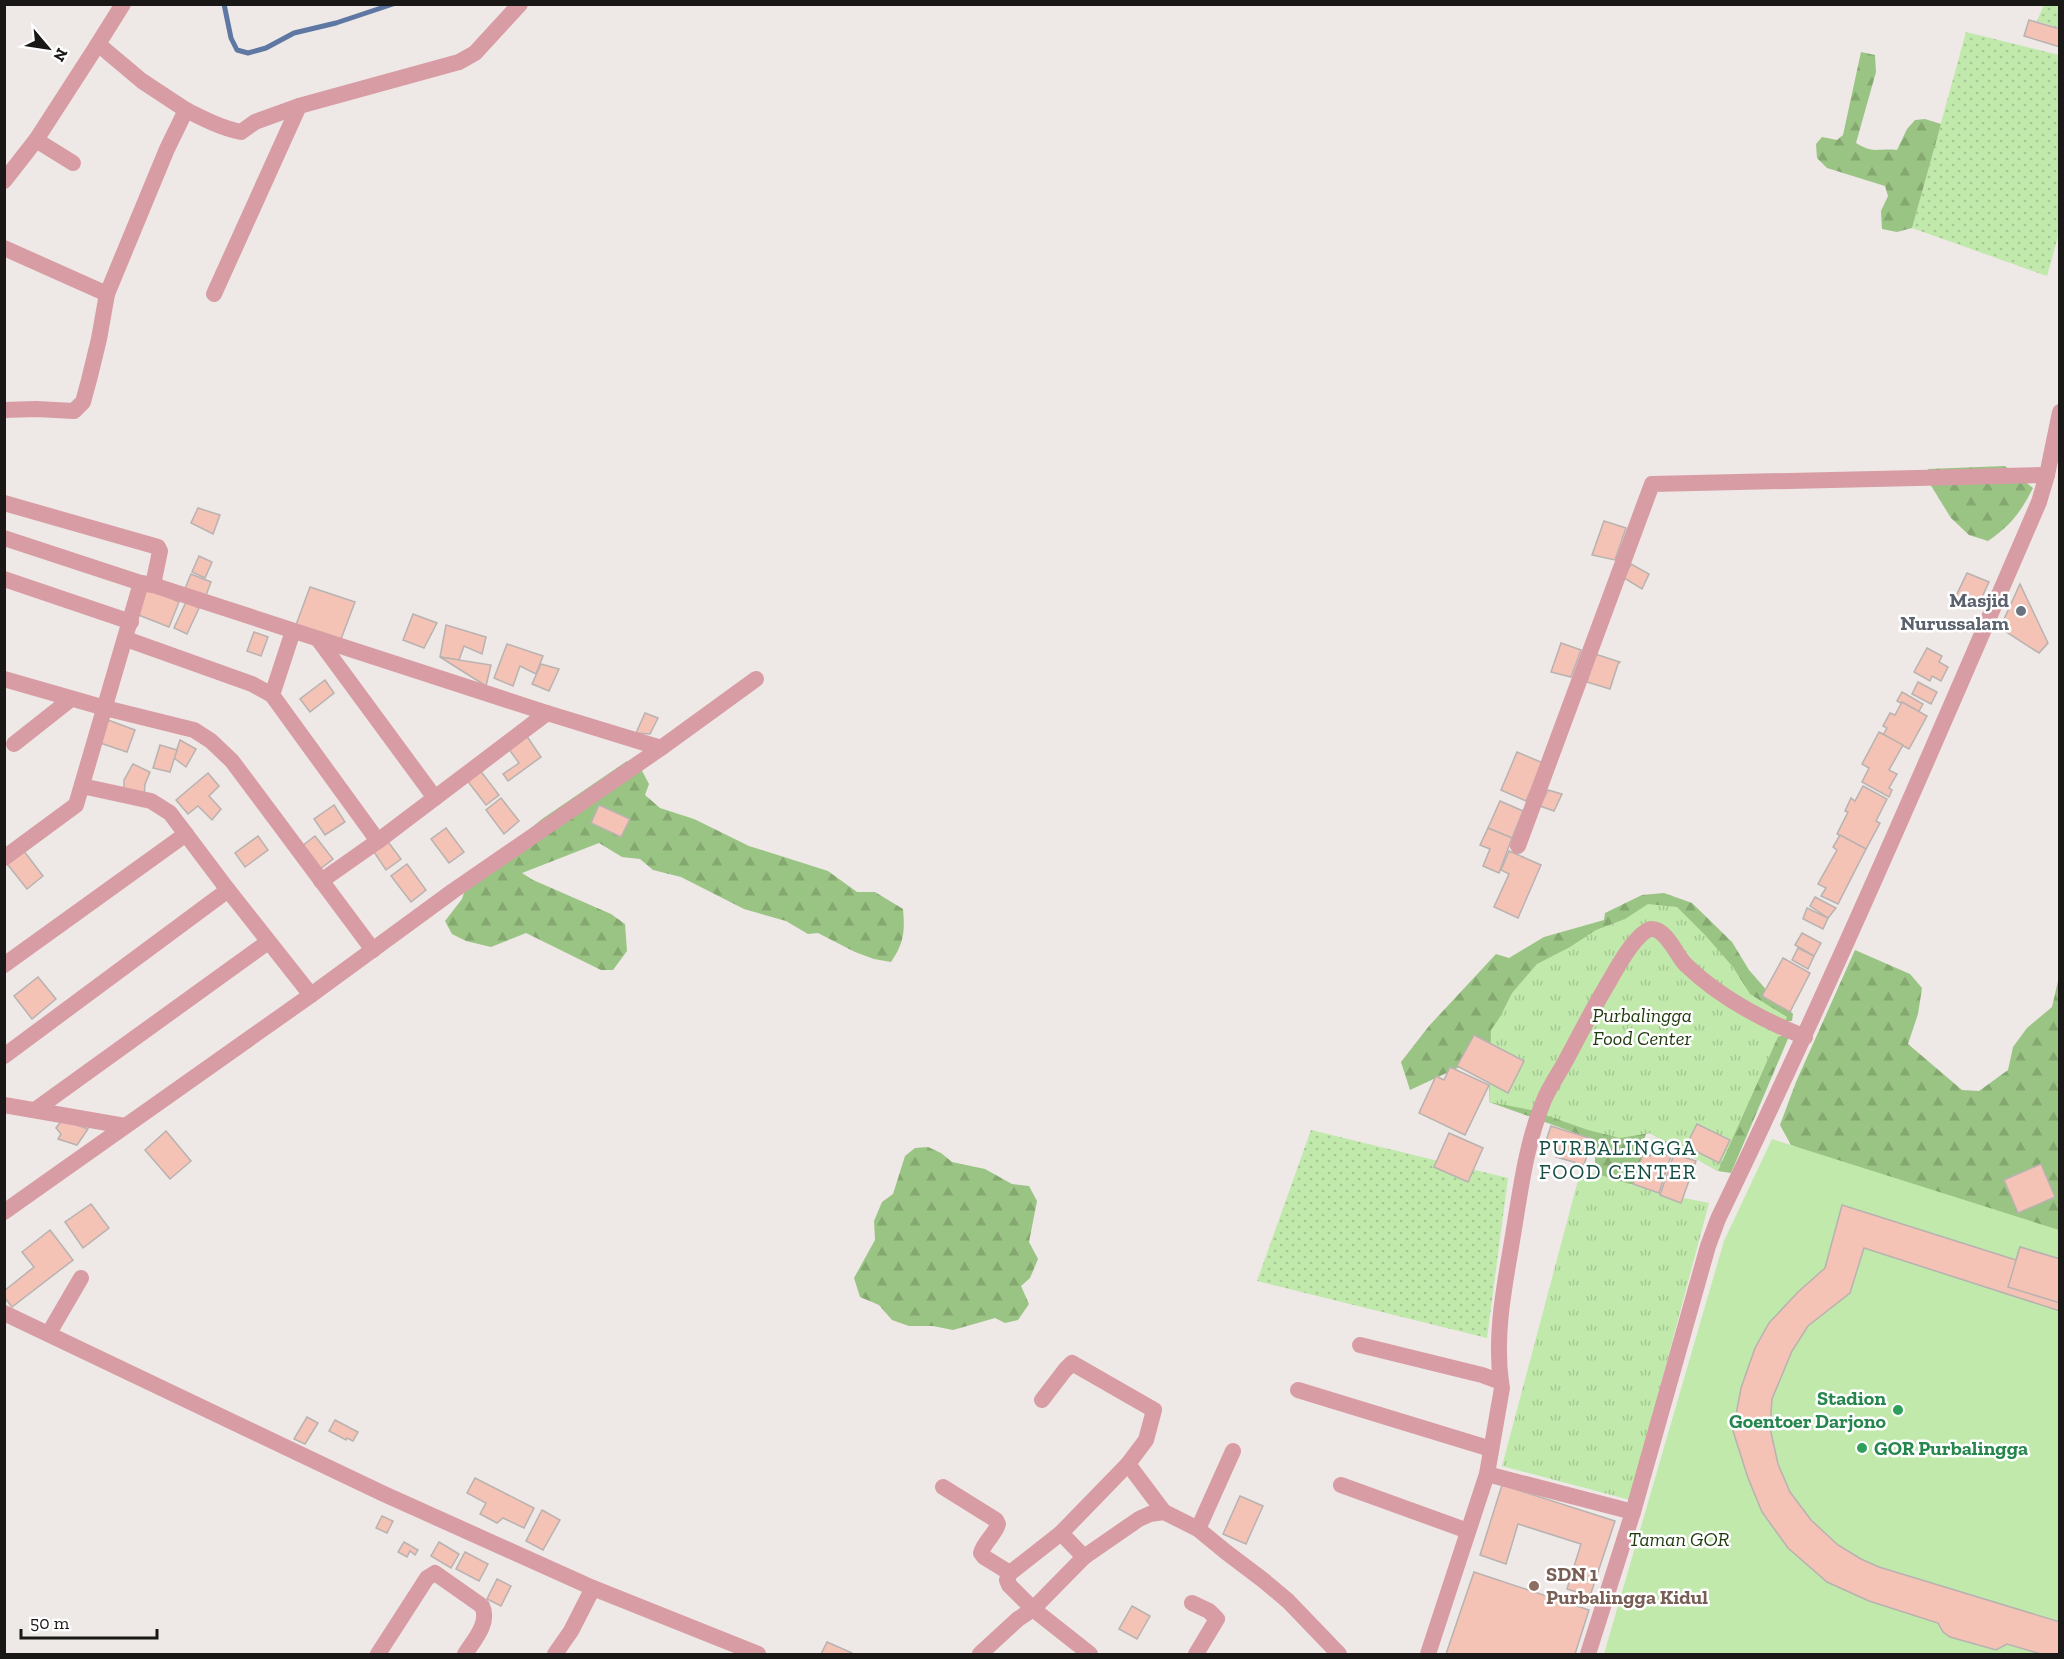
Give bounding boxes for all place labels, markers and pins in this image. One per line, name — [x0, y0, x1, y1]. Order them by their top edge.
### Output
place label: Masjid Nurussalam — [1900, 588, 2010, 635]
marker: Masjid Nurussalam — [2014, 604, 2028, 618]
place label: Stadion Goentoer Darjono — [1729, 1386, 1887, 1433]
marker: Stadion Goentoer Darjono — [1891, 1403, 1905, 1417]
place label: GOR Purbalingga — [1874, 1436, 2028, 1460]
marker: GOR Purbalingga — [1855, 1441, 1869, 1455]
place label: SDN 1 Purbalingga Kidul — [1546, 1562, 1708, 1609]
marker: SDN 1 Purbalingga Kidul — [1527, 1579, 1541, 1593]

